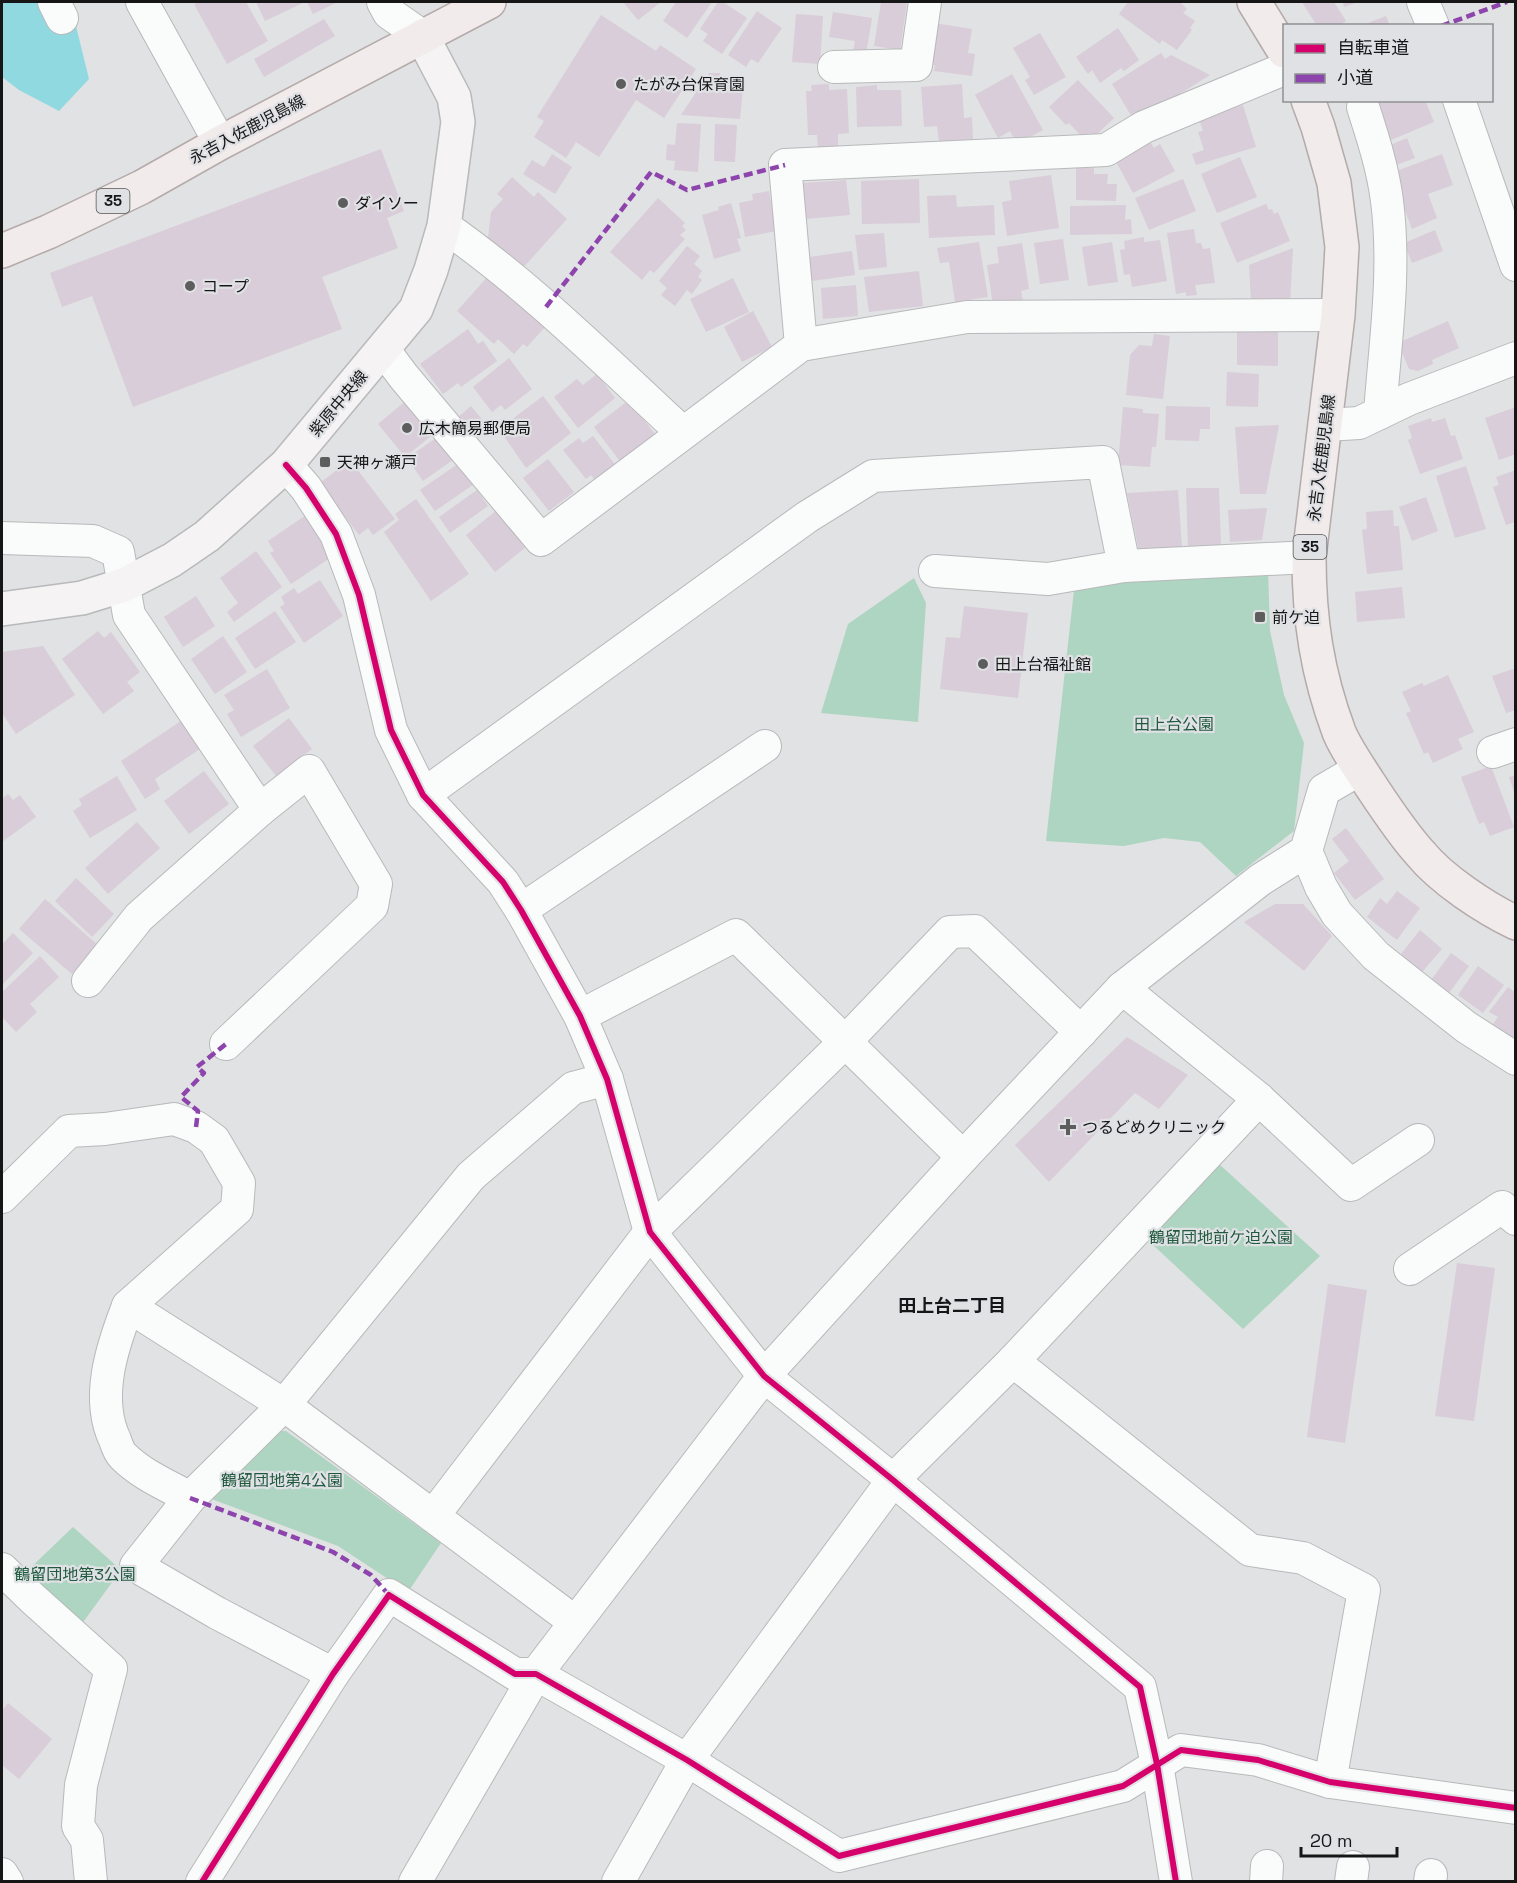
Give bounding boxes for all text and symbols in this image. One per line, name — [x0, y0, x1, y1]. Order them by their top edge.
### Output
legend — [1283, 24, 1493, 102]
text: 自転車道 — [1337, 36, 1409, 59]
text: 小道 — [1337, 66, 1373, 89]
place label: たがみ台保育園 — [633, 74, 745, 95]
marker: たがみ台保育園 — [614, 77, 628, 91]
street label: 永吉入佐鹿児島線 — [186, 90, 309, 169]
road number: 35 — [96, 189, 130, 213]
place label: ダイソー — [355, 193, 419, 214]
marker: ダイソー — [336, 196, 350, 210]
place label: コープ — [202, 276, 249, 297]
marker: コープ — [183, 279, 197, 293]
street label: 紫原中央線 — [305, 366, 372, 441]
street label: 永吉入佐鹿児島線 — [1303, 393, 1340, 523]
place label: 広木簡易郵便局 — [419, 418, 531, 439]
marker: 広木簡易郵便局 — [400, 421, 414, 435]
place label: 天神ヶ瀬戸 — [337, 452, 417, 473]
marker: 天神ヶ瀬戸 — [318, 455, 332, 469]
road number: 35 — [1294, 535, 1326, 559]
place label: 前ケ迫 — [1272, 607, 1320, 628]
marker: 前ケ迫 — [1253, 610, 1267, 624]
place label: 田上台福祉館 — [995, 654, 1091, 675]
marker: 田上台福祉館 — [976, 657, 990, 671]
park label: 田上台公園 — [1134, 714, 1214, 735]
place label: つるどめクリニック — [1082, 1117, 1226, 1138]
marker: つるどめクリニック — [1059, 1118, 1077, 1136]
park label: 鶴留団地前ケ迫公園 — [1149, 1227, 1293, 1248]
district label: 田上台二丁目 — [898, 1294, 1006, 1317]
park label: 鶴留団地第4公園 — [221, 1470, 343, 1491]
park label: 鶴留団地第3公園 — [14, 1564, 136, 1585]
scale bar — [1301, 1820, 1397, 1858]
text: 20 m — [1310, 1829, 1353, 1852]

